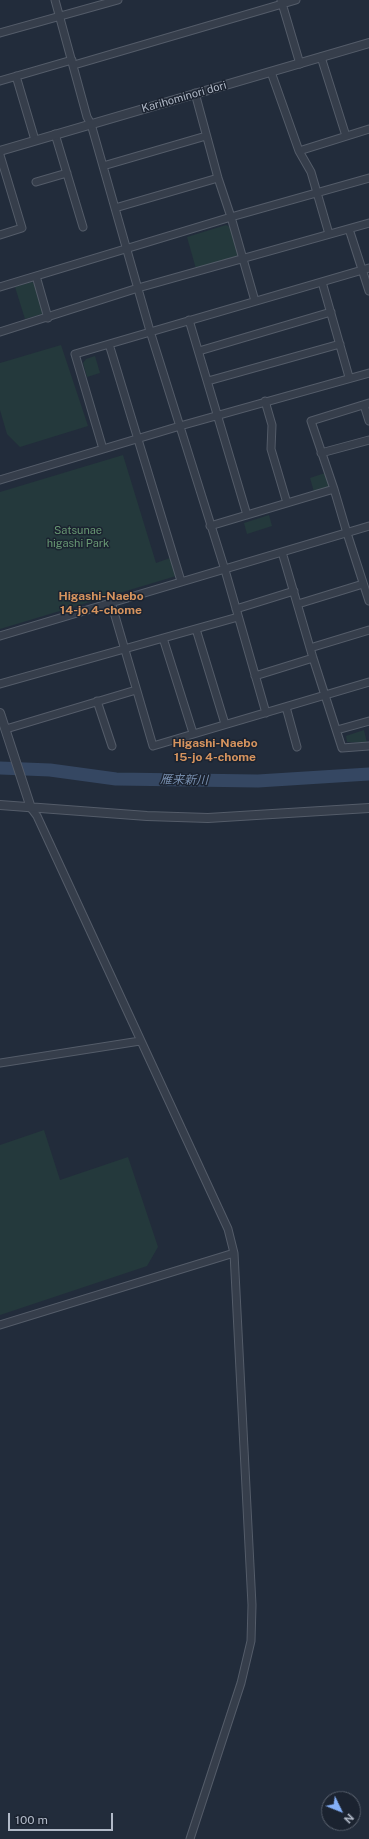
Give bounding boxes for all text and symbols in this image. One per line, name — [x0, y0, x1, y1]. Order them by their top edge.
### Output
street label: Karihominori dori — [140, 79, 228, 115]
park label: Satsunae higashi Park — [47, 524, 109, 550]
district label: Higashi-Naebo 14-jo 4-chome — [58, 589, 144, 617]
district label: Higashi-Naebo 15-jo 4-chome — [172, 736, 258, 764]
water label: 雁来新川 — [160, 772, 208, 788]
north arrow — [321, 1791, 361, 1831]
scale bar — [10, 1805, 115, 1831]
text: N — [342, 1811, 356, 1826]
text: 100 m — [15, 1813, 48, 1827]

